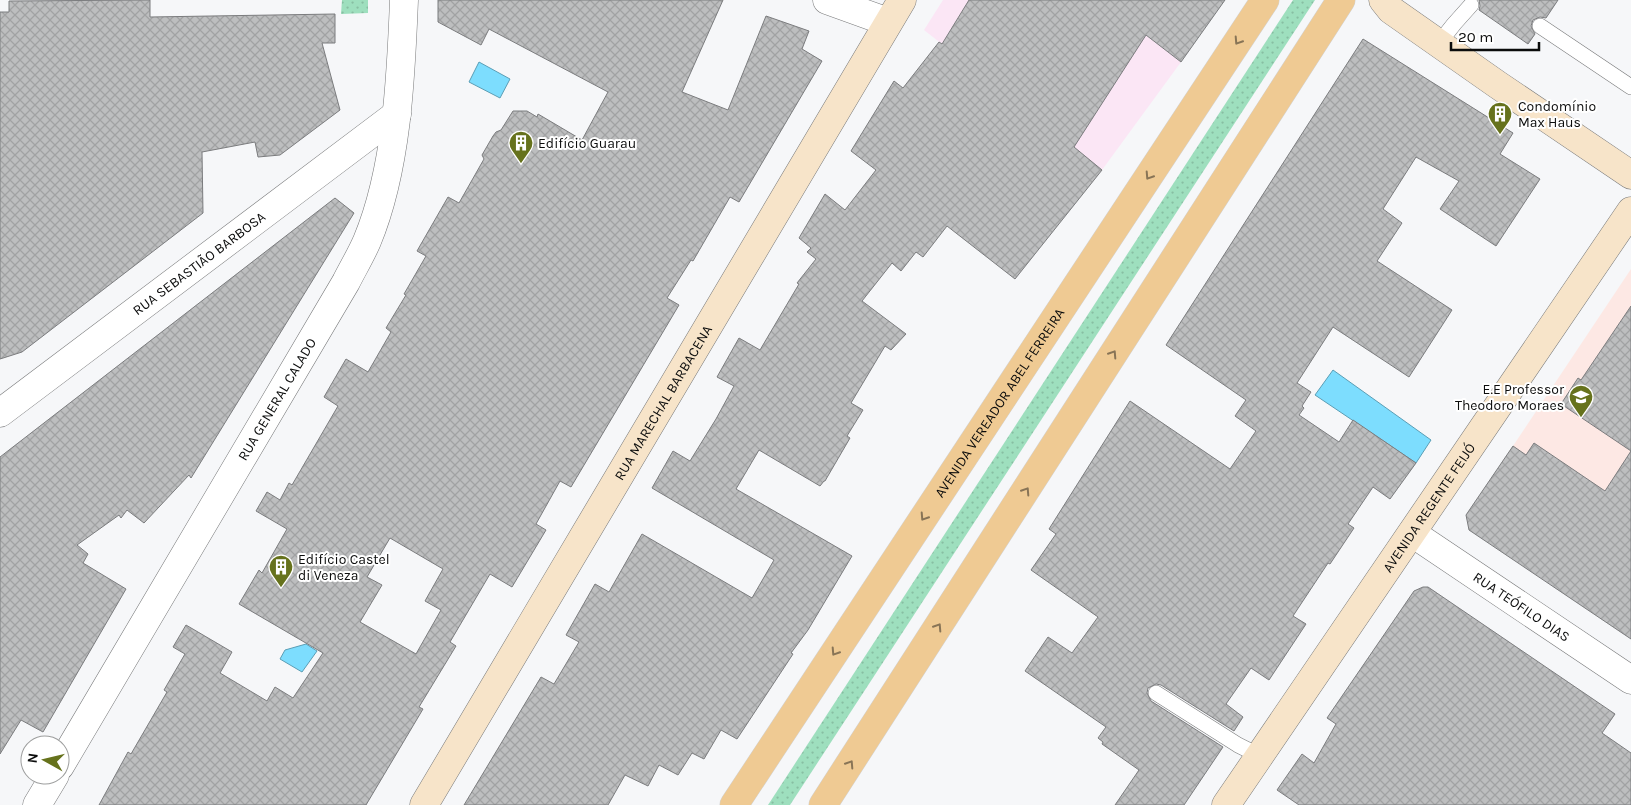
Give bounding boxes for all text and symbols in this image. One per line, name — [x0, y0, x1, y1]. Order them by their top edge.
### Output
scale bar — [1451, 20, 1538, 52]
text: 20 m — [1458, 28, 1493, 46]
one-way arrow — [1235, 35, 1244, 44]
place label: Condomínio Max Haus — [1518, 98, 1596, 131]
building icon: Condomínio Max Haus — [1487, 101, 1513, 135]
building icon: Edifício Guarau — [508, 130, 534, 164]
place label: Edifício Guarau — [538, 135, 636, 152]
one-way arrow — [1145, 171, 1155, 180]
street label: RUA SEBASTIÃO BARBOSA — [129, 208, 269, 319]
street label: AVENIDA VEREADOR ABEL FERREIRA — [931, 305, 1068, 501]
street label: RUA MARECHAL BARBACENA — [610, 322, 716, 483]
street label: RUA GENERAL CALADO — [234, 335, 320, 464]
one-way arrow — [1107, 350, 1117, 359]
place label: E.E Professor Theodoro Moraes — [1455, 381, 1565, 414]
school or university icon: E.E Professor Theodoro Moraes — [1568, 384, 1594, 418]
street label: AVENIDA REGENTE FEIJÓ — [1379, 440, 1479, 575]
one-way arrow — [1019, 487, 1029, 496]
one-way arrow — [921, 511, 931, 520]
place label: Edifício Castel di Veneza — [298, 551, 390, 584]
building icon: Edifício Castel di Veneza — [268, 554, 294, 588]
street label: RUA TEÓFILO DIAS — [1470, 568, 1573, 645]
one-way arrow — [931, 624, 941, 633]
one-way arrow — [832, 647, 841, 656]
north arrow — [20, 735, 70, 785]
text: N — [24, 752, 42, 764]
one-way arrow — [843, 760, 853, 769]

